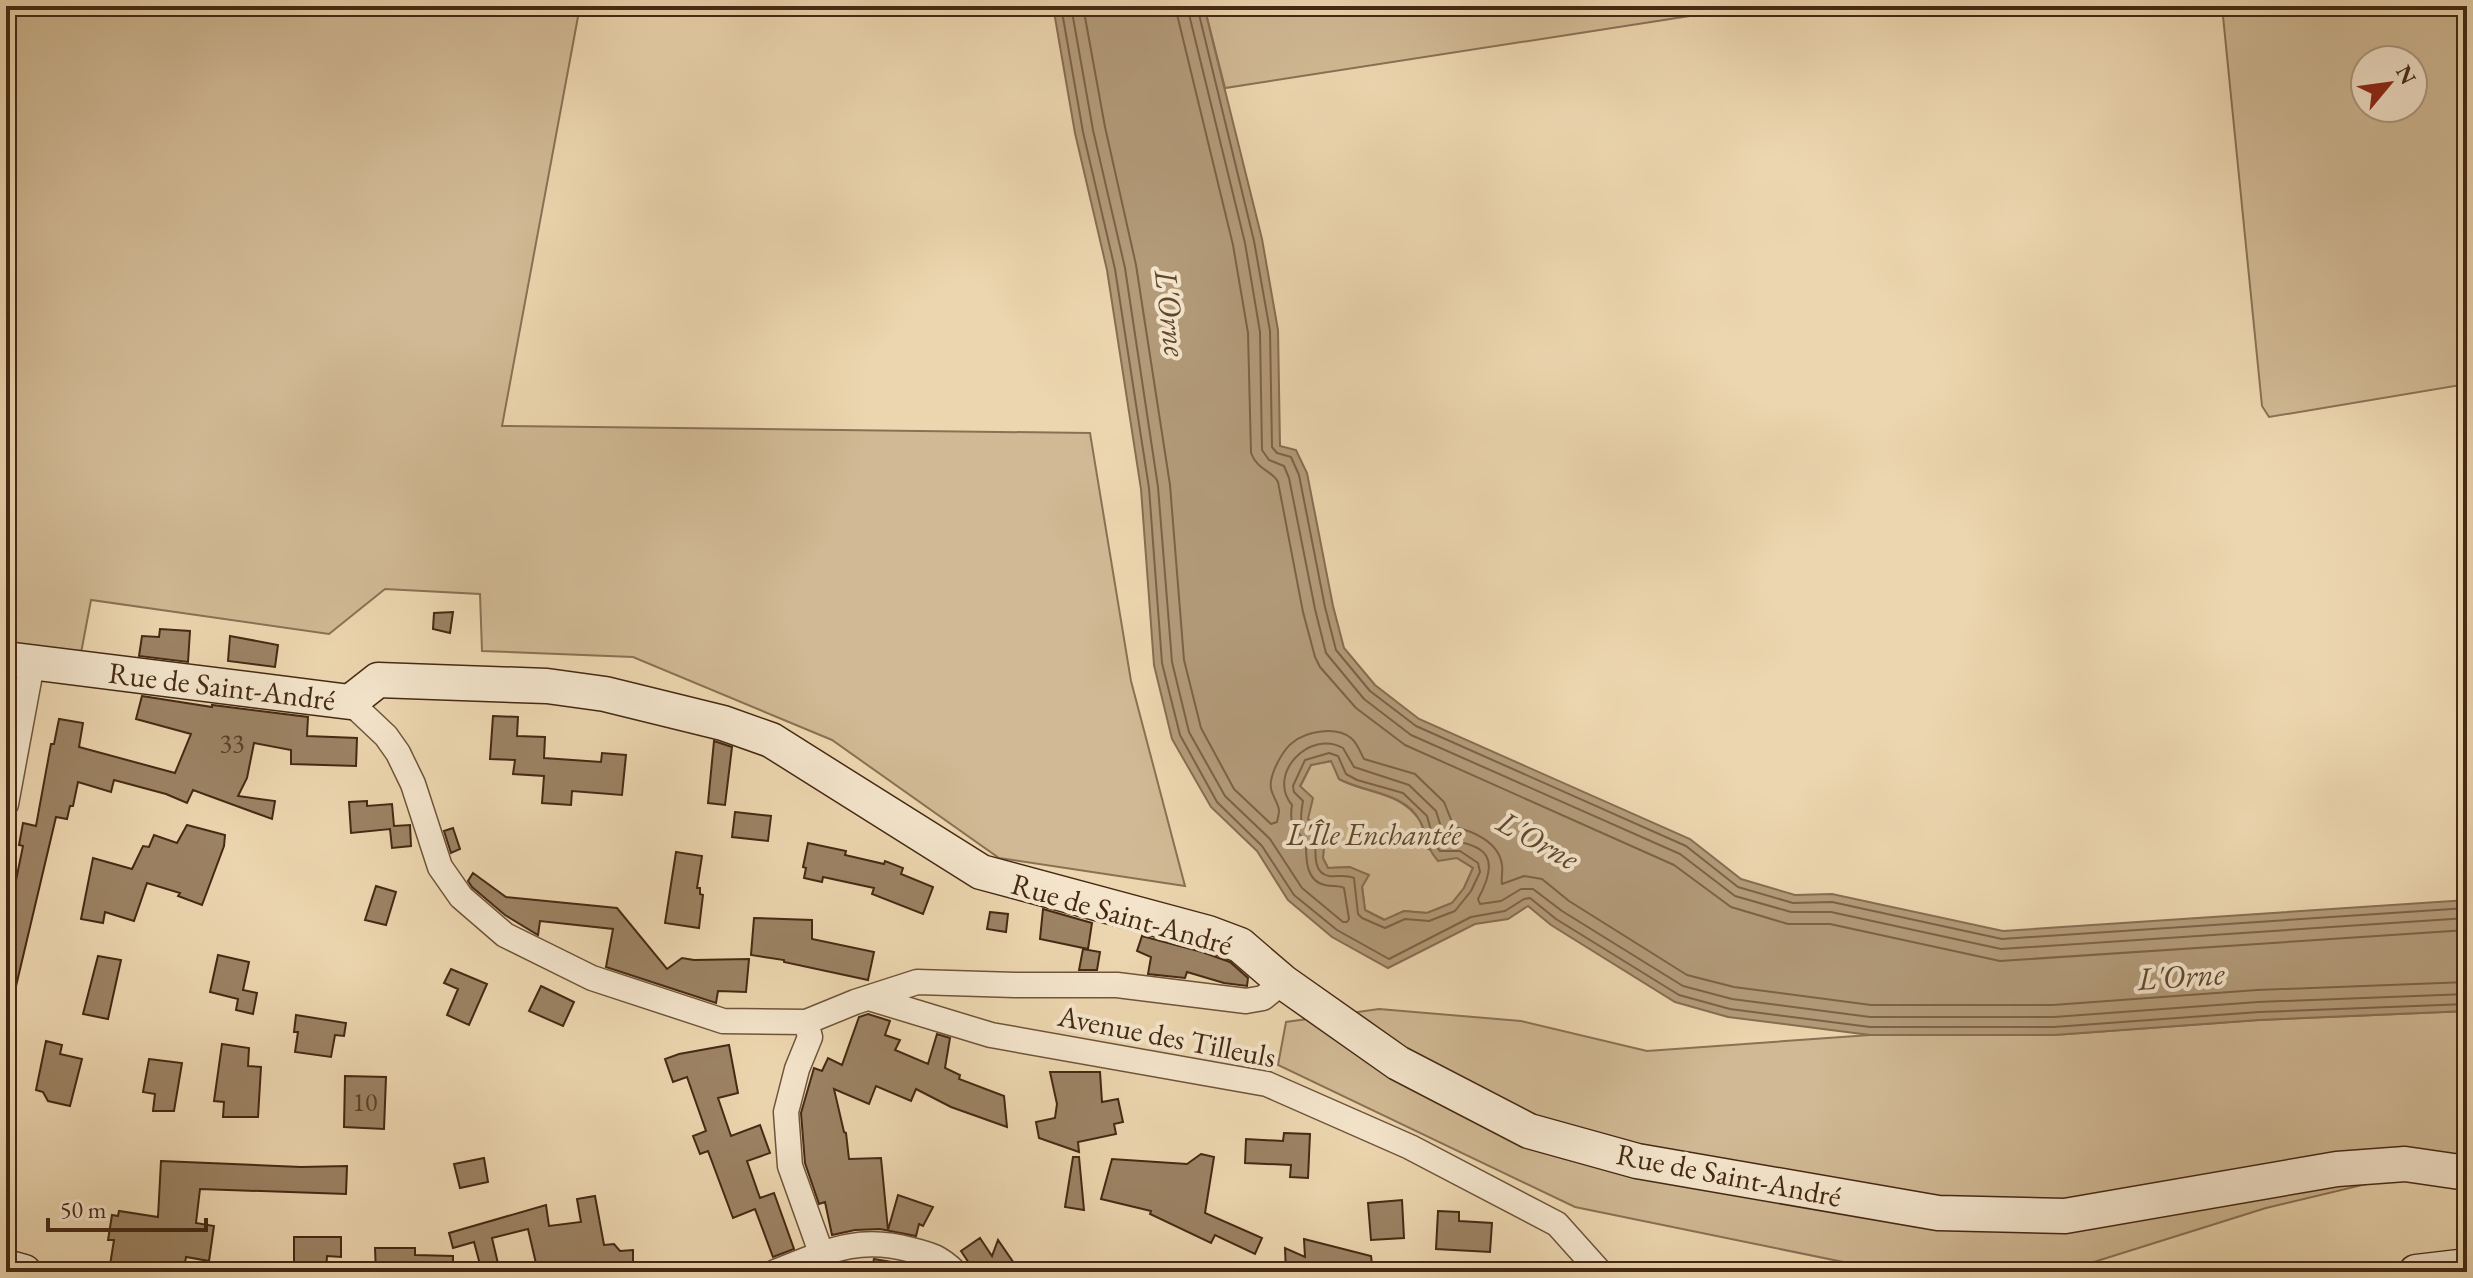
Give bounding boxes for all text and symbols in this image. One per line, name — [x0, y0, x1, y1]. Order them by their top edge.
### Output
north arrow — [2349, 44, 2429, 124]
text: N — [2389, 60, 2423, 90]
water label: L'Orne — [1145, 266, 1197, 360]
street label: Rue de Saint-André — [106, 653, 338, 719]
house number: 33 — [220, 726, 244, 760]
water label: L'Orne — [1489, 800, 1587, 880]
park label: L'Île Enchantée — [1286, 815, 1462, 854]
street label: Rue de Saint-André — [1007, 864, 1237, 964]
water label: L'Orne — [2135, 952, 2227, 1000]
street label: Avenue des Tilleuls — [1054, 996, 1279, 1076]
house number: 10 — [353, 1085, 377, 1119]
street label: Rue de Saint-André — [1613, 1134, 1845, 1216]
scale bar — [48, 1182, 206, 1232]
text: 50 m — [60, 1194, 107, 1225]

